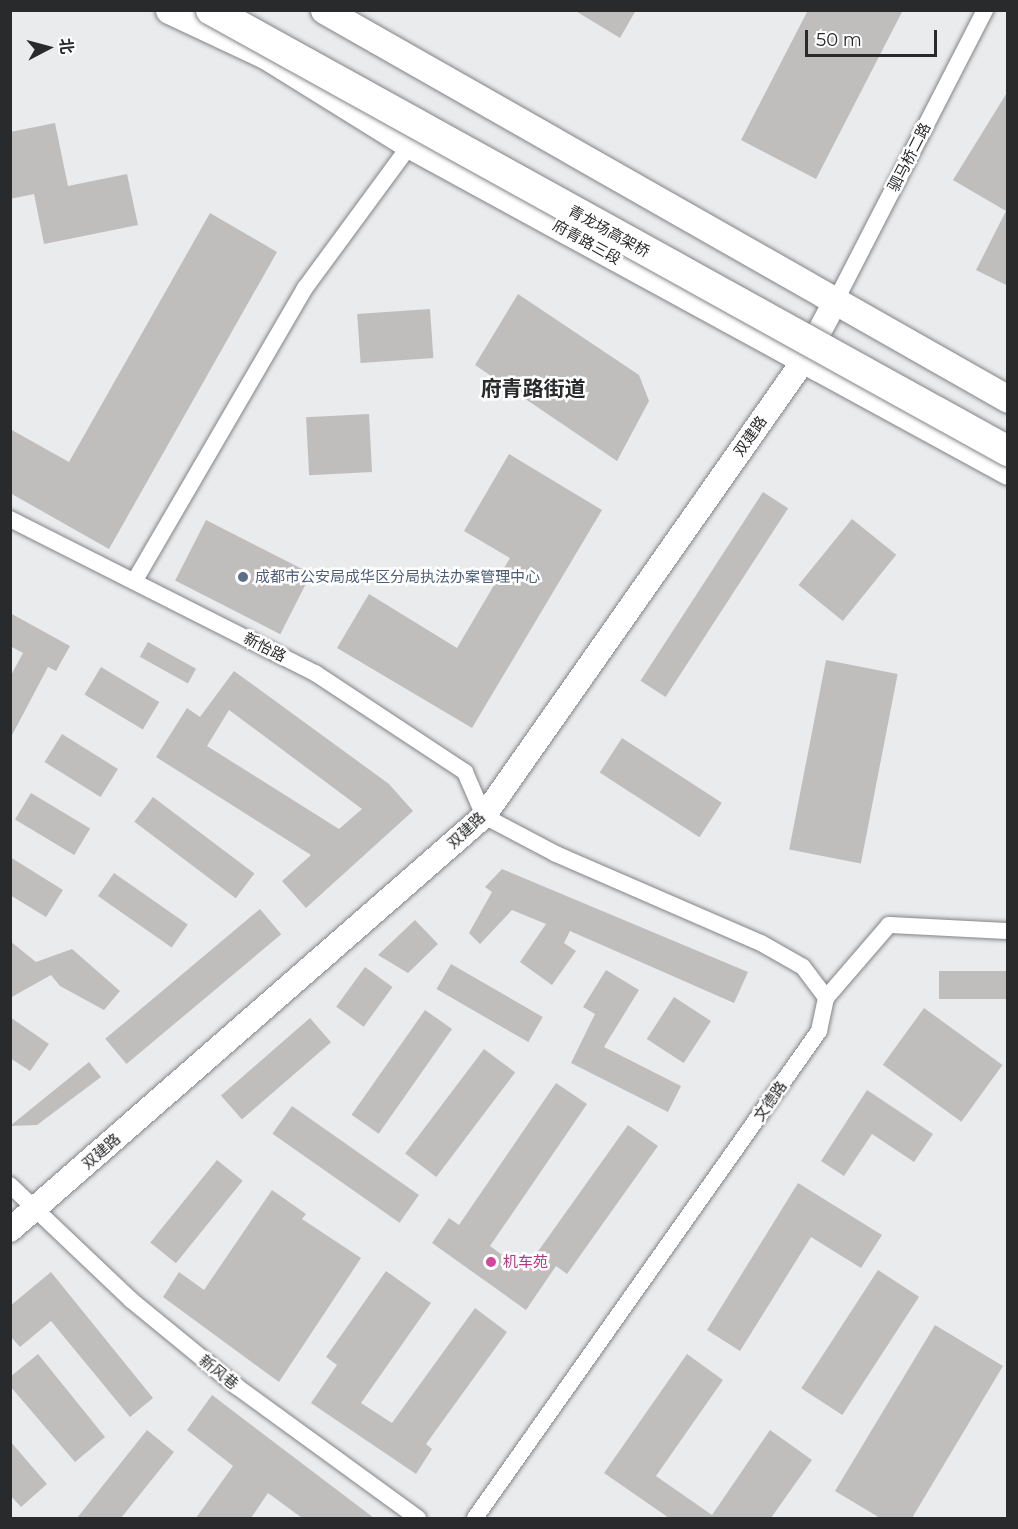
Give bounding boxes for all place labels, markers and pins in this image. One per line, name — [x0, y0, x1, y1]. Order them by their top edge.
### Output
place label: 成都市公安局成华区分局执法办案管理中心 — [255, 568, 540, 586]
marker: 成都市公安局成华区分局执法办案管理中心 — [236, 570, 250, 584]
place label: 机车苑 — [503, 1253, 548, 1271]
marker: 机车苑 — [484, 1255, 498, 1269]

